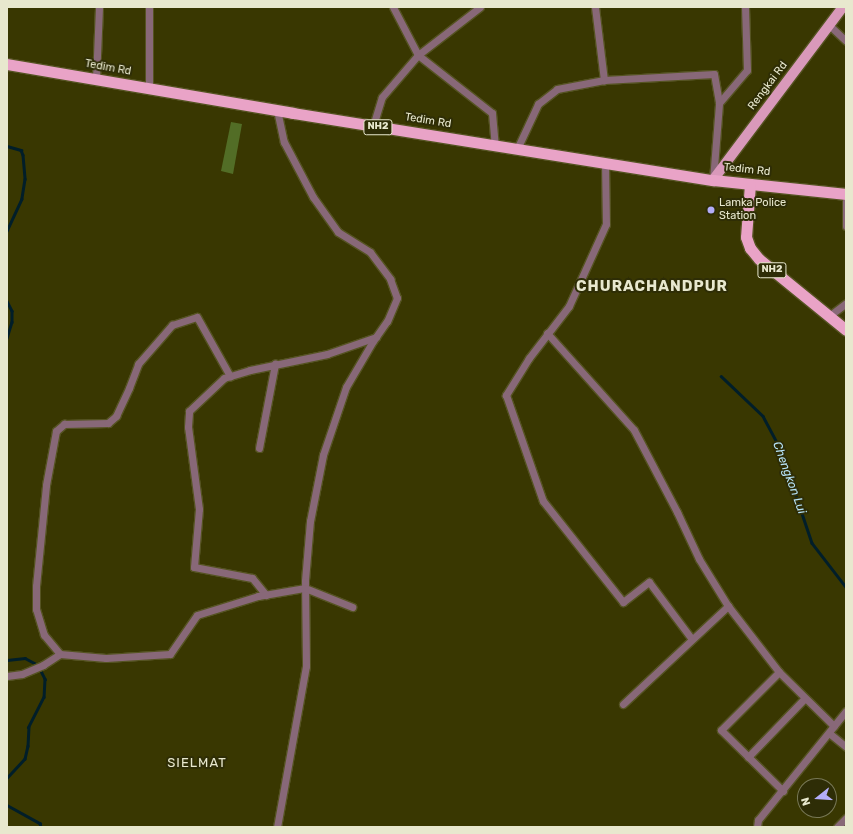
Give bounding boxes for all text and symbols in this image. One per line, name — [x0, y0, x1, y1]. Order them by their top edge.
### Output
street label: Tedim Rd — [84, 57, 132, 79]
street label: Rengkai Rd — [746, 59, 790, 113]
street label: Tedim Rd — [404, 111, 452, 131]
road number: NH2 — [363, 119, 393, 135]
street label: Tedim Rd — [723, 161, 771, 179]
place label: Lamka Police Station — [719, 197, 786, 223]
marker: Lamka Police Station — [706, 205, 716, 215]
road number: NH2 — [757, 262, 787, 278]
district label: CHURACHANDPUR — [576, 278, 728, 296]
water label: Chengkon Lui — [769, 440, 809, 516]
district label: SIELMAT — [167, 755, 227, 771]
north arrow — [797, 778, 837, 818]
text: N — [799, 796, 813, 807]

